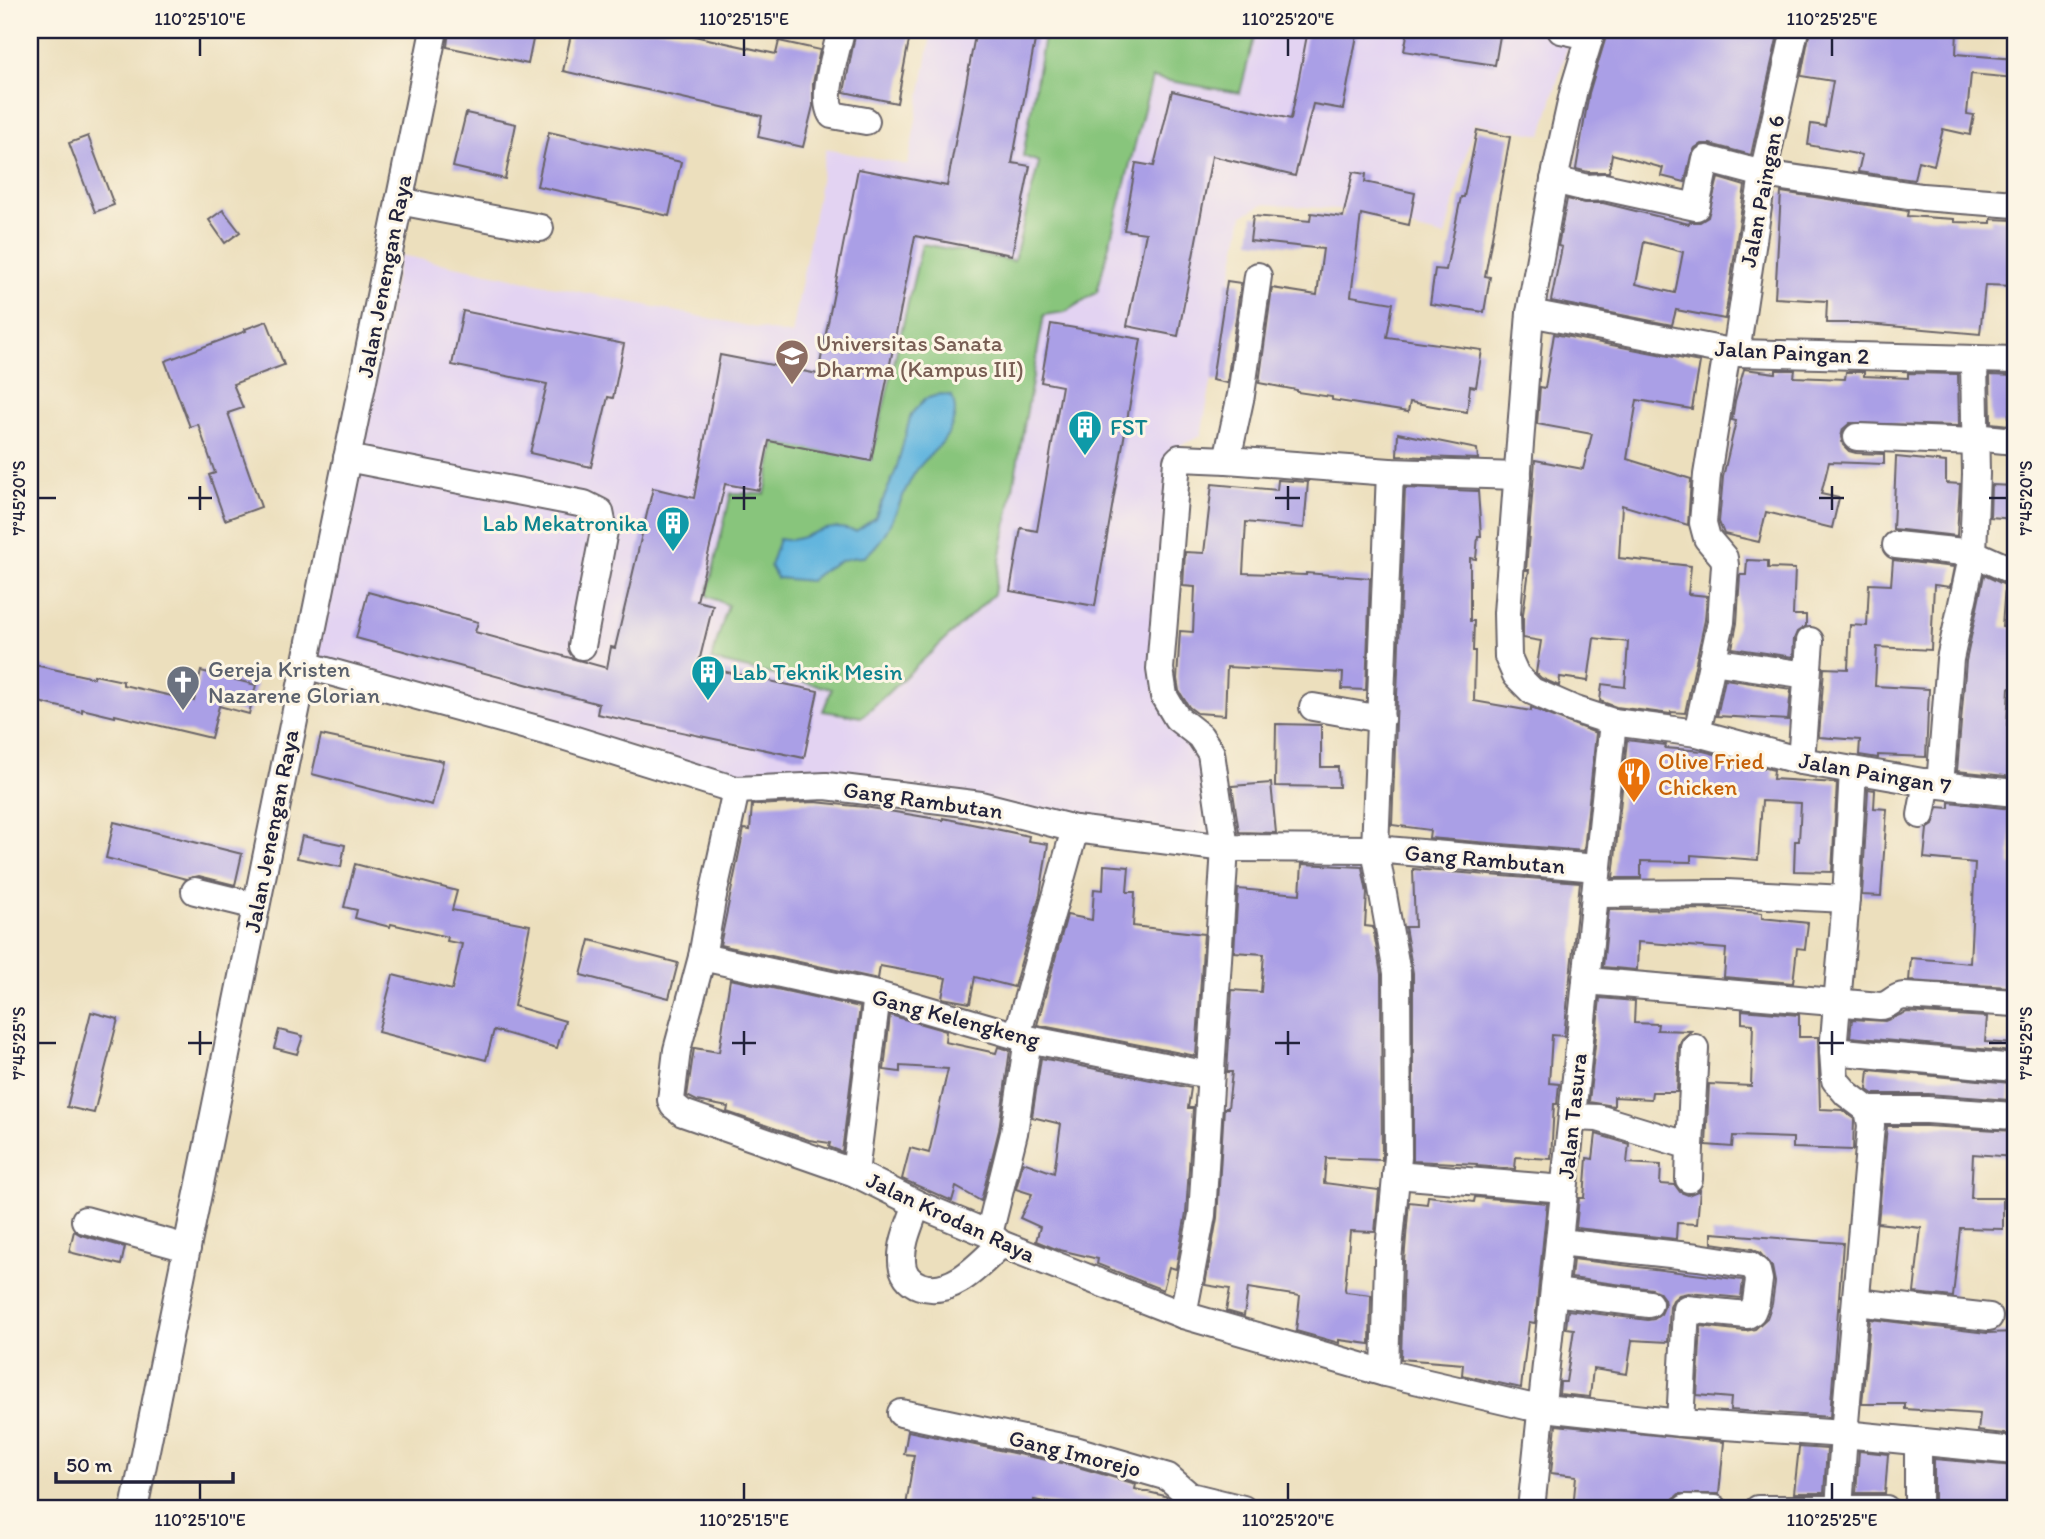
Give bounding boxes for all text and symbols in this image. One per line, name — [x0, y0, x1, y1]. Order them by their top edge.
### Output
text: 110°25'10"E — [154, 8, 246, 30]
text: 110°25'15"E — [699, 8, 789, 30]
text: 110°25'20"E — [1242, 8, 1334, 30]
text: 110°25'25"E — [1787, 8, 1877, 30]
street label: Jalan Paingan 6 — [1733, 112, 1791, 270]
street label: Jalan Jenengan Raya — [351, 172, 417, 380]
place label: Universitas Sanata Dharma (Kampus III) — [816, 329, 1024, 383]
street label: Jalan Paingan 2 — [1714, 334, 1870, 370]
school or university icon: Universitas Sanata Dharma (Kampus III) — [773, 337, 811, 386]
building icon: FST — [1066, 408, 1104, 457]
place label: FST — [1110, 413, 1148, 441]
text: 7°45'20"S — [8, 460, 30, 536]
text: 7°45'20"S — [2015, 460, 2037, 536]
building icon: Lab Mekatronika — [654, 504, 692, 553]
place label: Lab Mekatronika — [483, 509, 648, 537]
building icon: Lab Teknik Mesin — [689, 653, 727, 702]
place label: Gereja Kristen Nazarene Glorian — [208, 655, 380, 709]
place label: Lab Teknik Mesin — [732, 658, 902, 686]
church icon: Gereja Kristen Nazarene Glorian — [164, 663, 202, 712]
street label: Jalan Jenengan Raya — [238, 727, 304, 935]
street label: Jalan Paingan 7 — [1797, 746, 1953, 800]
place label: Olive Fried Chicken — [1658, 747, 1765, 801]
restaurant icon: Olive Fried Chicken — [1615, 755, 1653, 804]
street label: Gang Rambutan — [841, 775, 1005, 825]
street label: Gang Rambutan — [1404, 838, 1566, 880]
street label: Gang Kelengkeng — [869, 982, 1043, 1054]
text: 7°45'25"S — [8, 1006, 30, 1080]
text: 7°45'25"S — [2015, 1006, 2037, 1080]
street label: Jalan Tasura — [1551, 1052, 1593, 1180]
street label: Jalan Krodan Raya — [862, 1166, 1040, 1268]
street label: Gang Imorejo — [1006, 1423, 1144, 1483]
scale bar — [56, 1441, 233, 1485]
text: 50 m — [66, 1452, 113, 1477]
text: 110°25'10"E — [154, 1509, 246, 1531]
text: 110°25'15"E — [699, 1509, 789, 1531]
text: 110°25'20"E — [1242, 1509, 1334, 1531]
text: 110°25'25"E — [1787, 1509, 1877, 1531]

